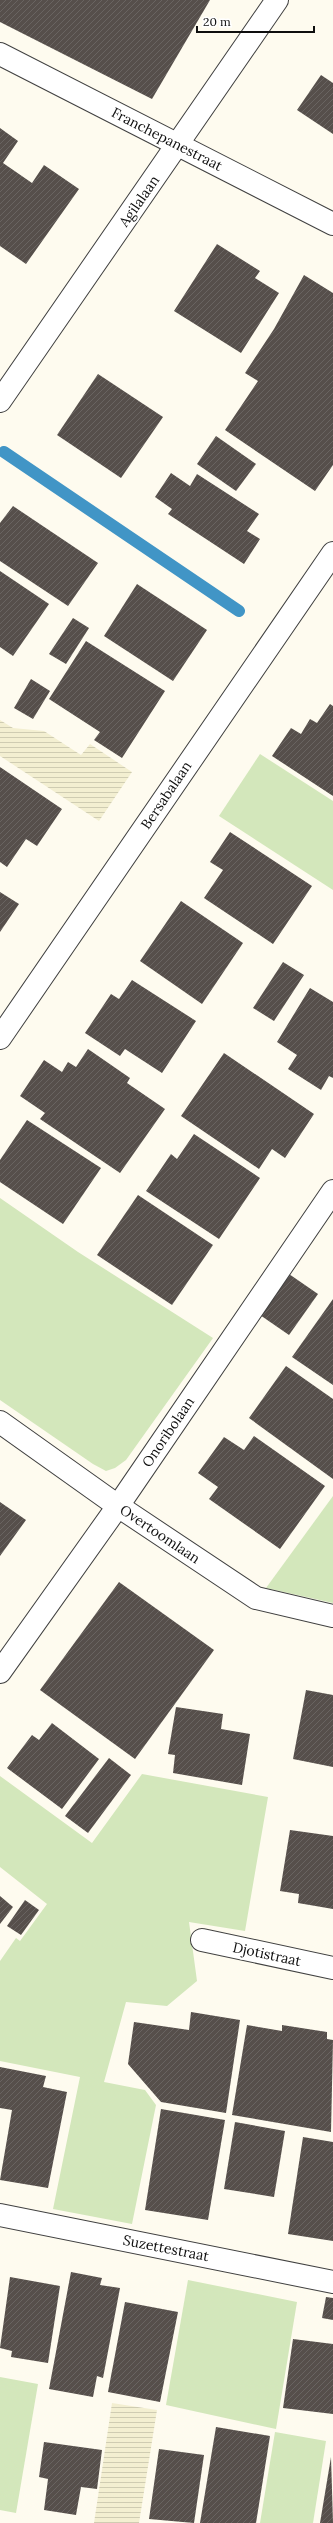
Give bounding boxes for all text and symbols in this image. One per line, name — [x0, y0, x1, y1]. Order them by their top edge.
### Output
scale bar — [197, 8, 314, 34]
text: 20 m — [203, 14, 231, 29]
street label: Franchepanestraat — [109, 103, 226, 175]
street label: Agilalaan — [114, 171, 163, 231]
street label: Bersabalaan — [137, 757, 196, 832]
street label: Onoribolaan — [138, 1393, 198, 1471]
street label: Overtoomlaan — [116, 1501, 204, 1568]
street label: Djotistraat — [231, 1938, 303, 1970]
street label: Suzettestraat — [122, 2231, 211, 2265]

